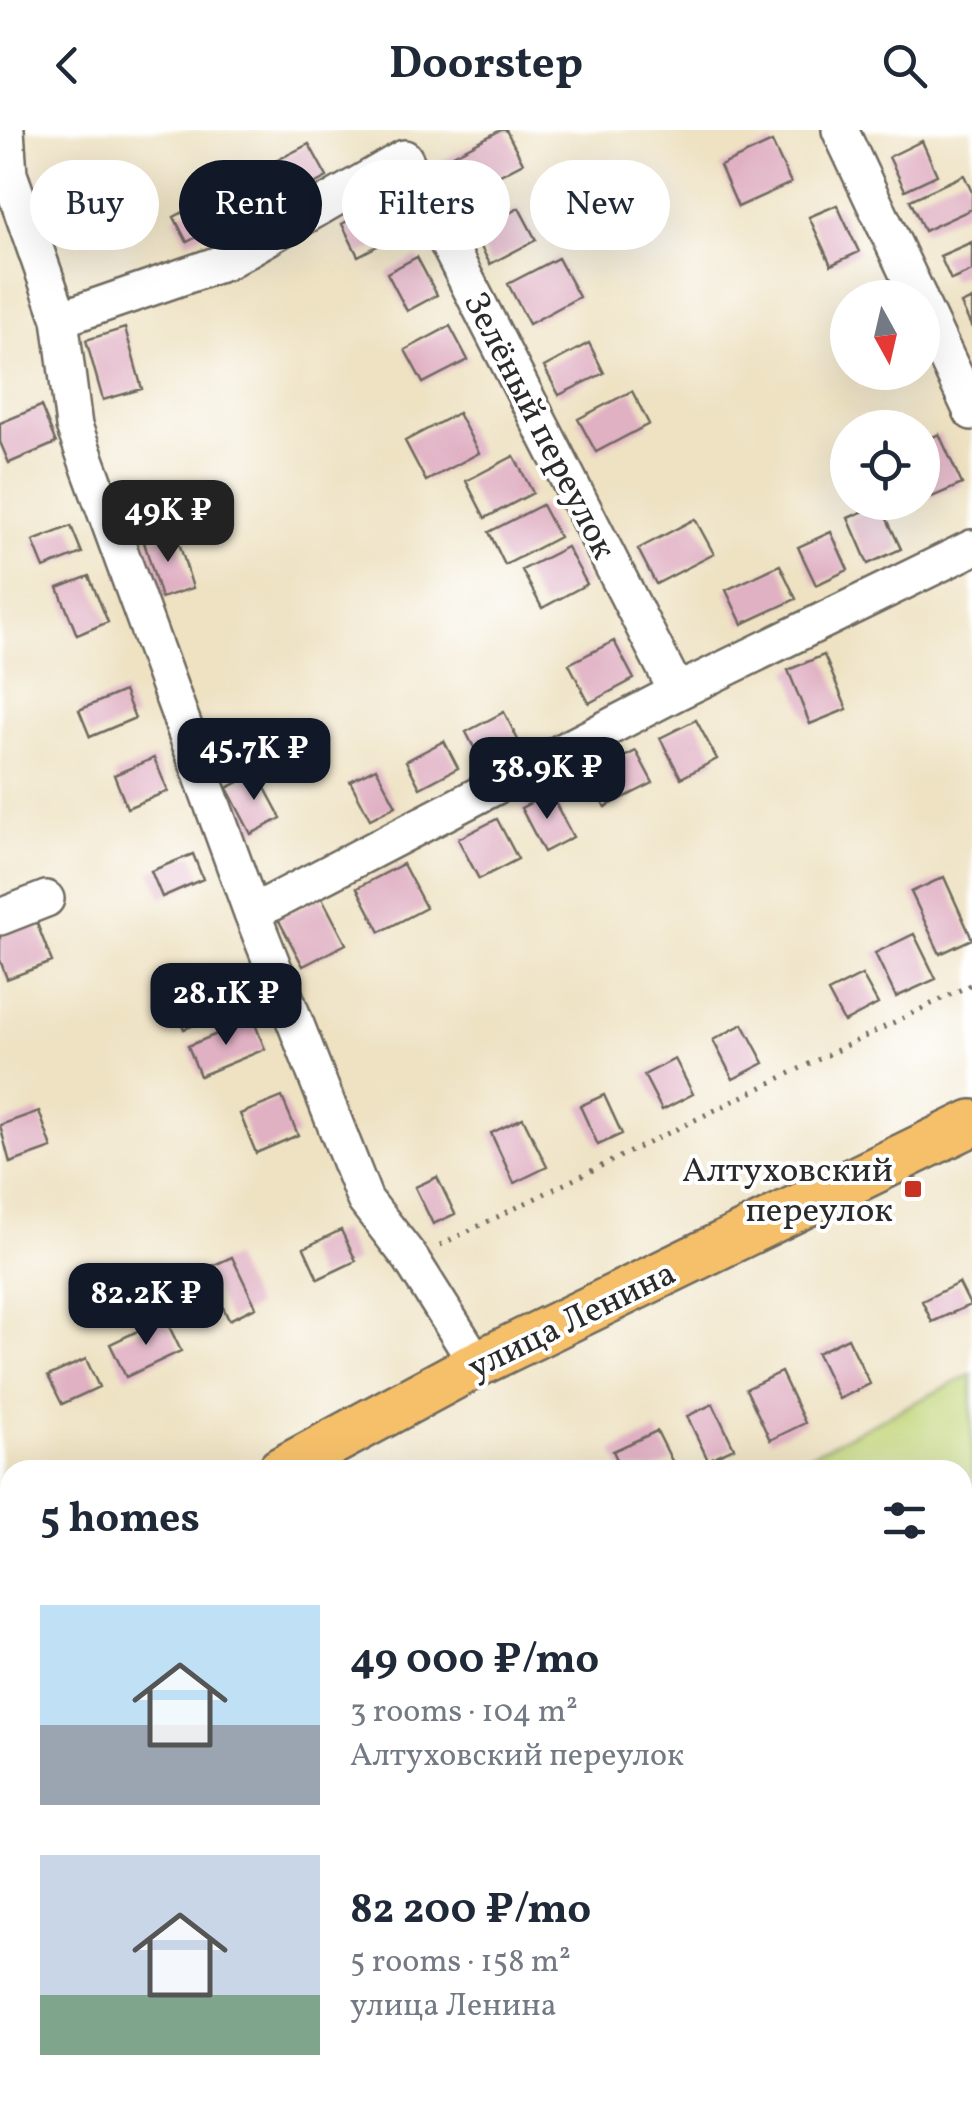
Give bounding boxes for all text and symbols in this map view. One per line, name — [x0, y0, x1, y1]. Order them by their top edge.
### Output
text: Doorstep — [389, 34, 583, 97]
icon: back — [40, 38, 95, 93]
icon: search — [877, 38, 932, 93]
chip: Buy — [30, 160, 159, 250]
chip: Rent — [179, 160, 322, 250]
chip: Filters — [342, 160, 510, 250]
chip: New — [530, 160, 670, 250]
north arrow — [830, 280, 940, 390]
map controls — [830, 280, 940, 520]
street label: Зелёный переулок — [450, 284, 626, 568]
button: locate — [830, 410, 940, 520]
pin: 49K ₽ — [98, 480, 238, 565]
text: 49K ₽ — [124, 490, 212, 534]
pin: 45.7K ₽ — [162, 718, 346, 803]
text: 45.7K ₽ — [199, 728, 309, 772]
pin: 38.9K ₽ — [455, 737, 639, 822]
text: 38.9K ₽ — [491, 747, 603, 791]
pin: 28.1K ₽ — [134, 963, 318, 1048]
text: 28.1K ₽ — [172, 973, 280, 1017]
place label: Алтуховский переулок — [682, 1148, 893, 1236]
marker: Алтуховский переулок — [902, 1178, 924, 1200]
street label: улица Ленина — [460, 1251, 684, 1393]
pin: 82.2K ₽ — [54, 1263, 238, 1348]
text: 82.2K ₽ — [91, 1273, 202, 1317]
text: 5 homes — [40, 1491, 200, 1550]
icon: filters — [877, 1493, 932, 1548]
text: 49 000 ₽/mo — [350, 1632, 599, 1691]
icon: home — [120, 1645, 240, 1765]
text: 3 rooms · 104 m² — [350, 1691, 578, 1735]
text: Алтуховский переулок — [350, 1735, 684, 1779]
text: 82 200 ₽/mo — [350, 1882, 591, 1941]
icon: home — [120, 1895, 240, 2015]
text: 5 rooms · 158 m² — [350, 1941, 571, 1985]
text: улица Ленина — [350, 1985, 557, 2029]

